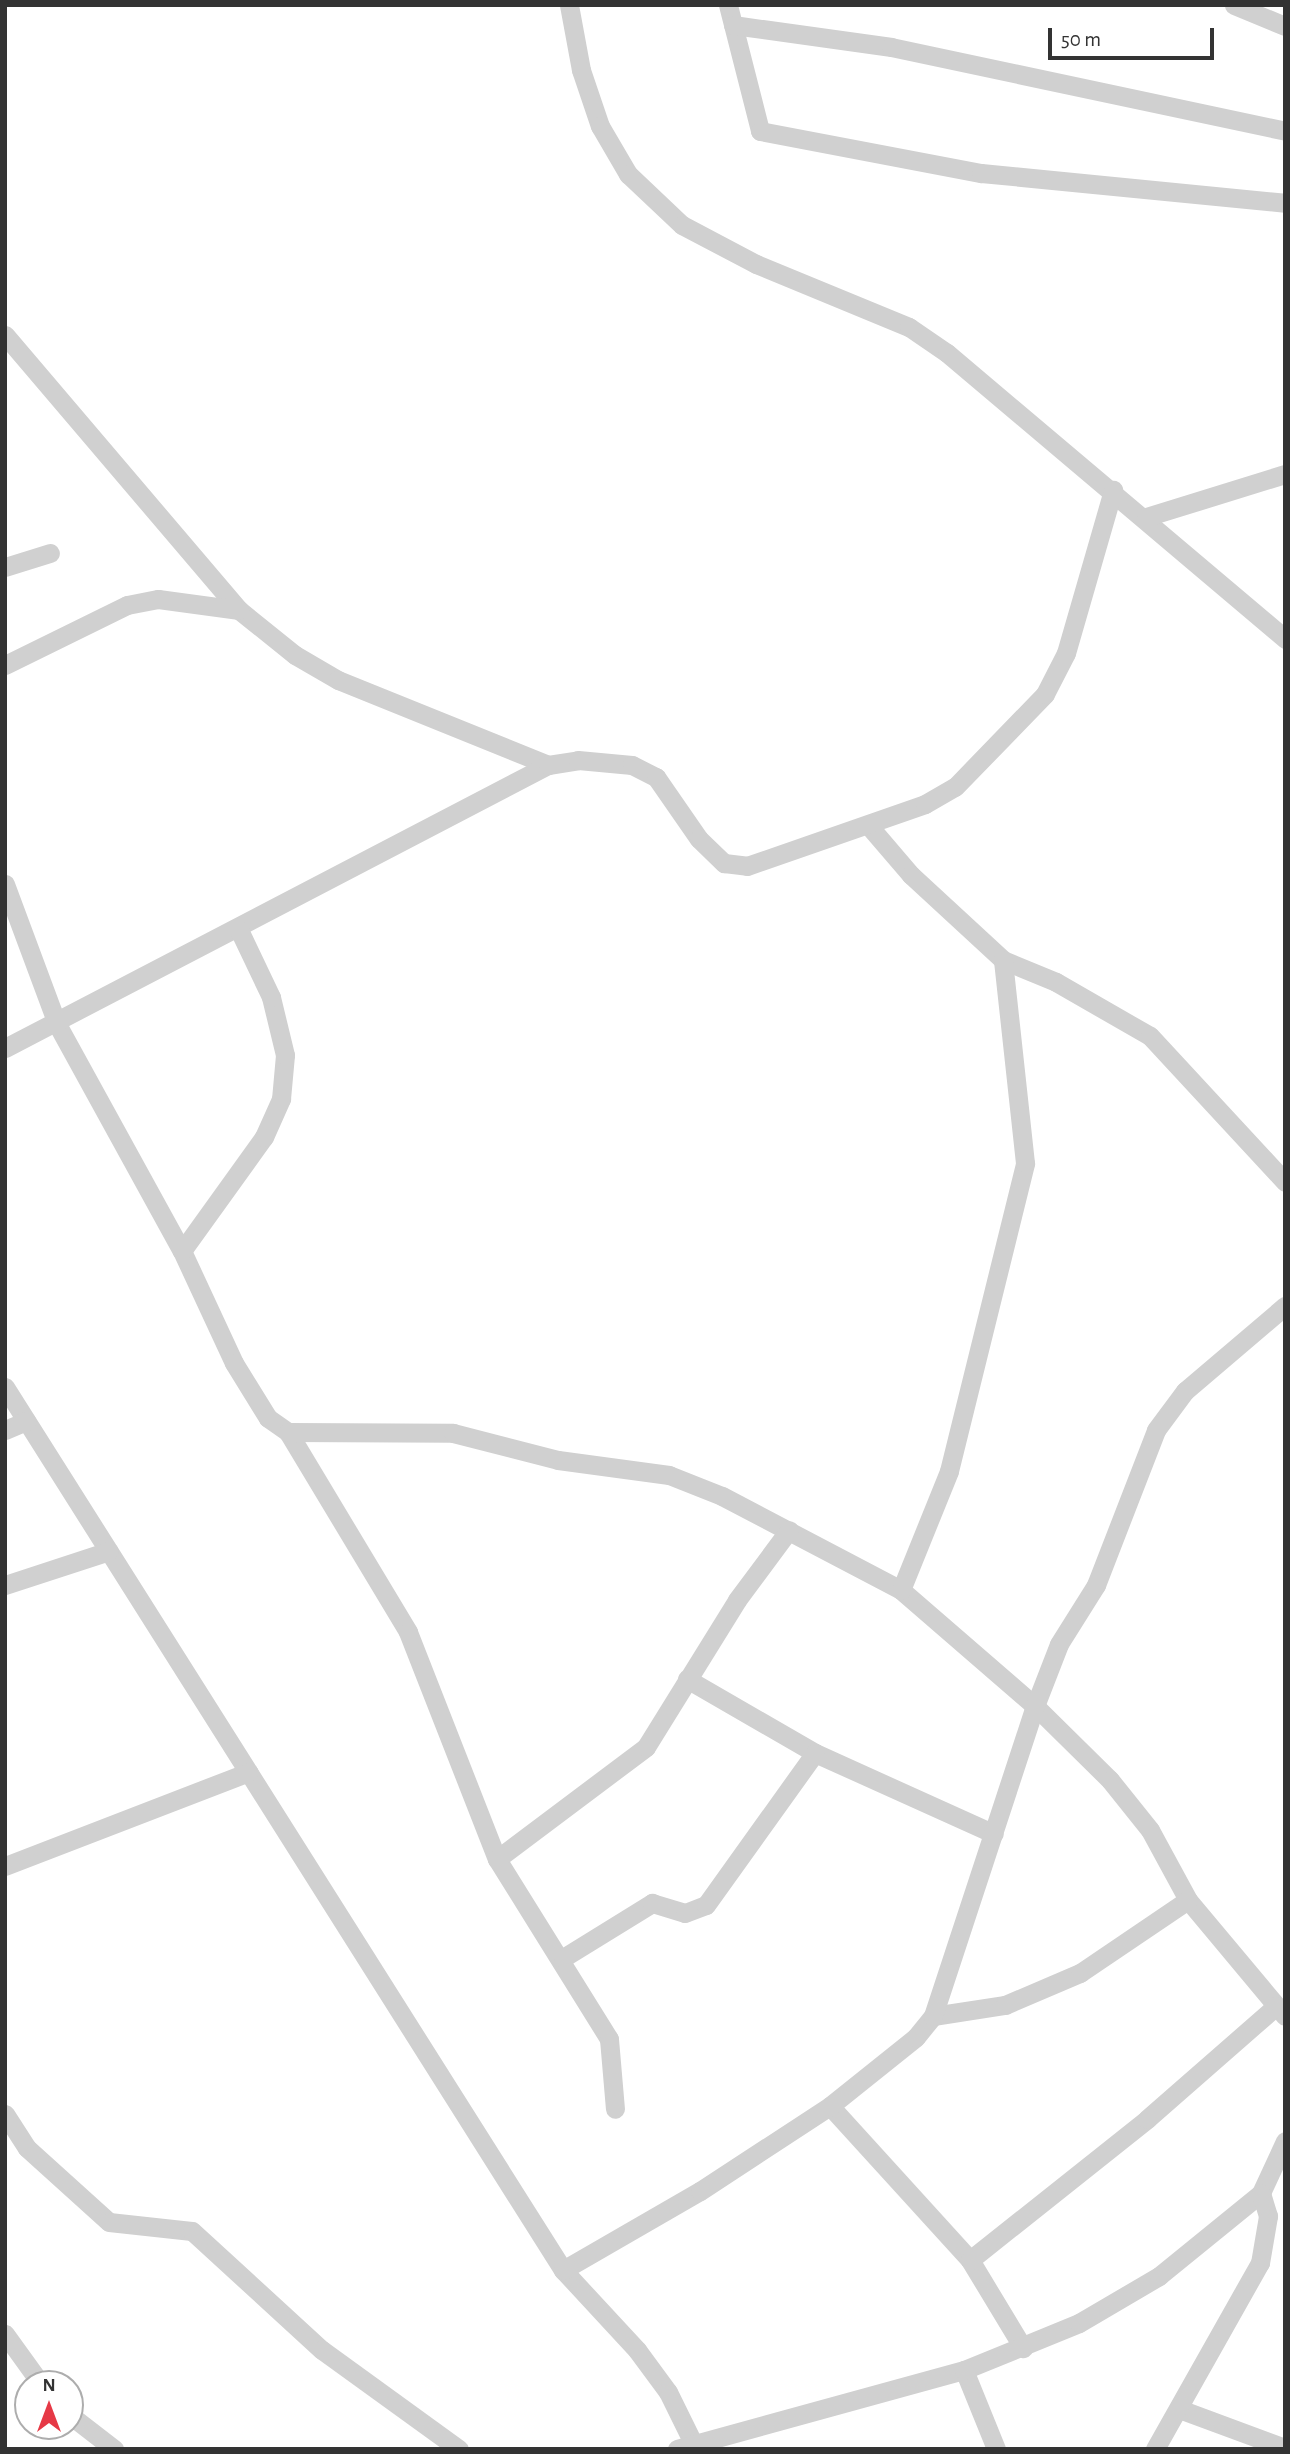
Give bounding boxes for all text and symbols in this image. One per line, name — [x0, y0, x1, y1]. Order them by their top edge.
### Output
scale bar — [1052, 14, 1218, 58]
text: 50 m — [1061, 29, 1101, 50]
north arrow — [14, 2370, 84, 2440]
text: N — [42, 2376, 56, 2395]

